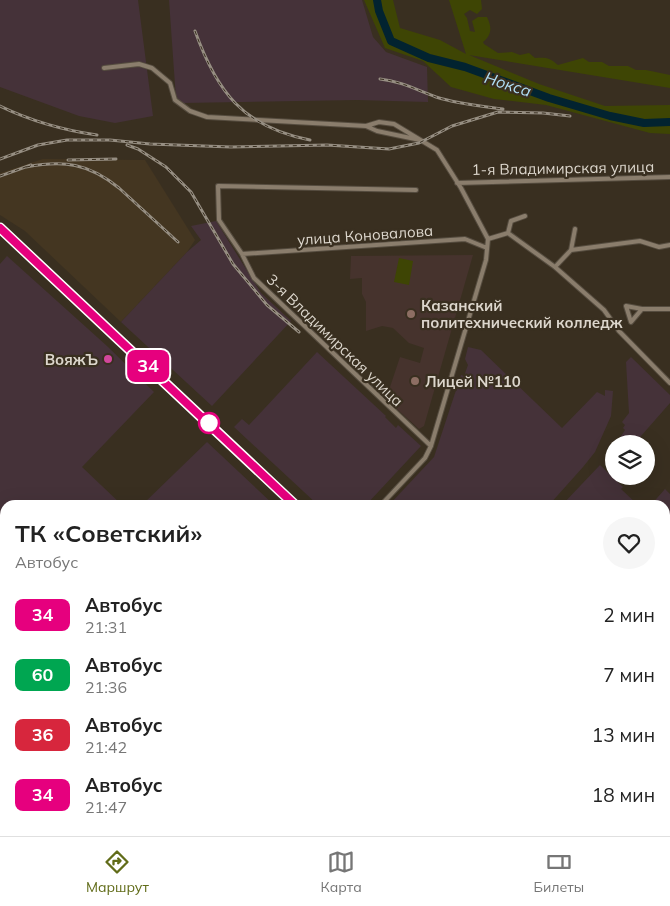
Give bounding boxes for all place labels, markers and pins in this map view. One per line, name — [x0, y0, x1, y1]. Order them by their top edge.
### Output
place label: Казанский политехнический колледж — [421, 296, 623, 332]
marker: Казанский политехнический колледж — [405, 308, 417, 320]
place label: ВояжЪ — [45, 350, 98, 369]
marker: ВояжЪ — [102, 353, 114, 365]
place label: Лицей №110 — [425, 372, 521, 391]
marker: Лицей №110 — [409, 375, 421, 387]
unlabelled marker — [198, 412, 220, 434]

